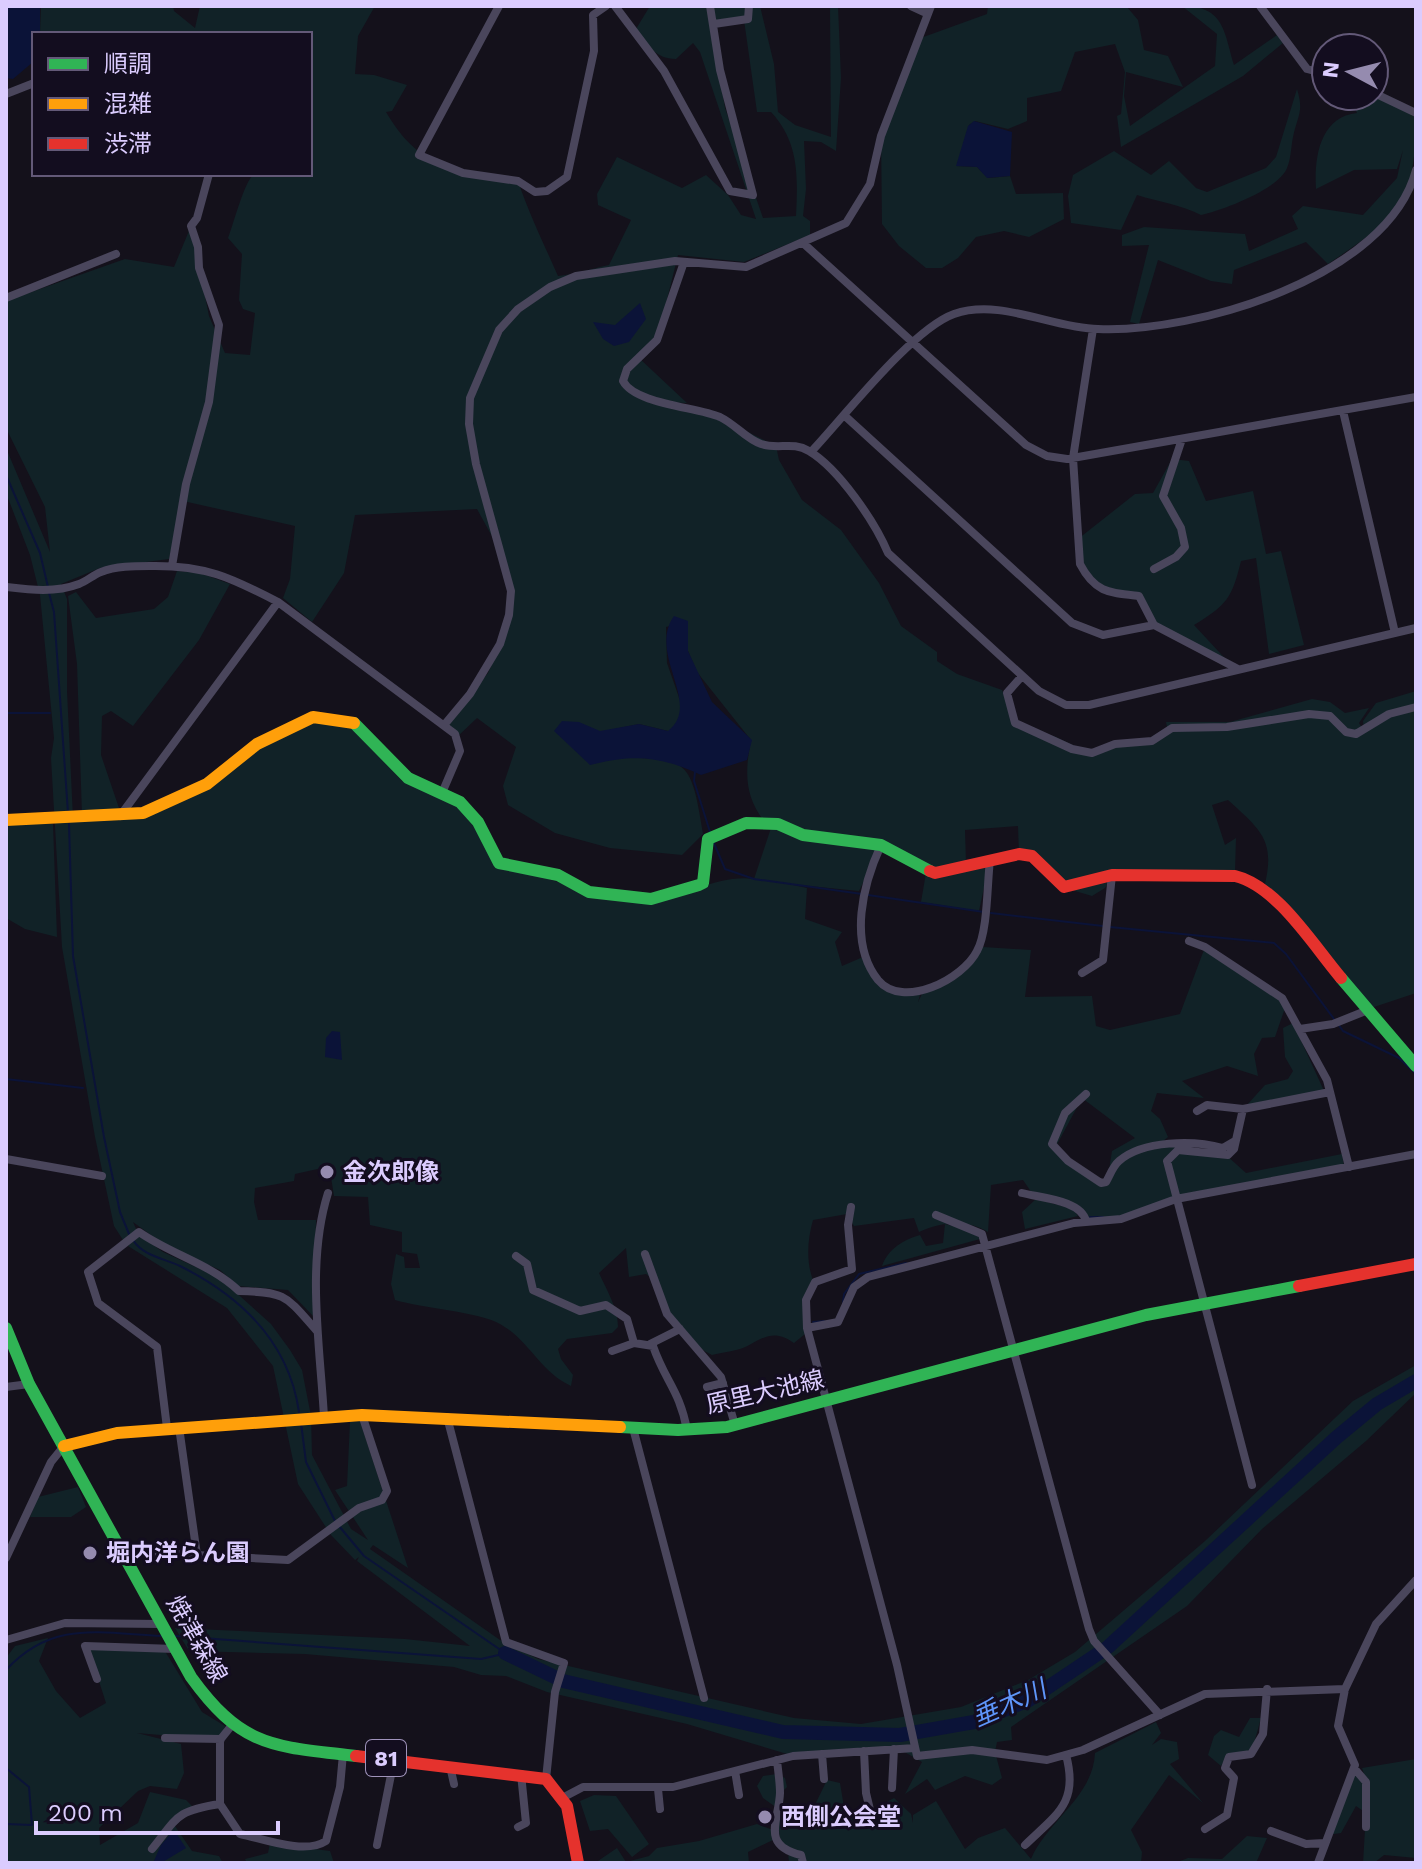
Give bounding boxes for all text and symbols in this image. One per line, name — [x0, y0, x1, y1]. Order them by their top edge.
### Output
legend — [32, 32, 312, 176]
north arrow — [1310, 32, 1390, 112]
text: 順調 — [104, 50, 152, 78]
text: N — [1317, 60, 1344, 79]
text: 混雑 — [104, 90, 152, 118]
text: 渋滞 — [104, 130, 152, 158]
place label: 金次郎像 — [343, 1158, 439, 1186]
marker: 金次郎像 — [318, 1163, 336, 1181]
street label: 原里大池線 — [703, 1365, 827, 1419]
place label: 堀内洋らん園 — [106, 1539, 250, 1567]
marker: 堀内洋らん園 — [81, 1544, 99, 1562]
street label: 焼津森線 — [161, 1590, 233, 1688]
water label: 垂木川 — [967, 1672, 1053, 1733]
road number: 81 — [366, 1740, 406, 1776]
scale bar — [36, 1785, 278, 1835]
text: 200 m — [48, 1799, 123, 1827]
place label: 西側公会堂 — [781, 1803, 901, 1831]
marker: 西側公会堂 — [756, 1808, 774, 1826]

